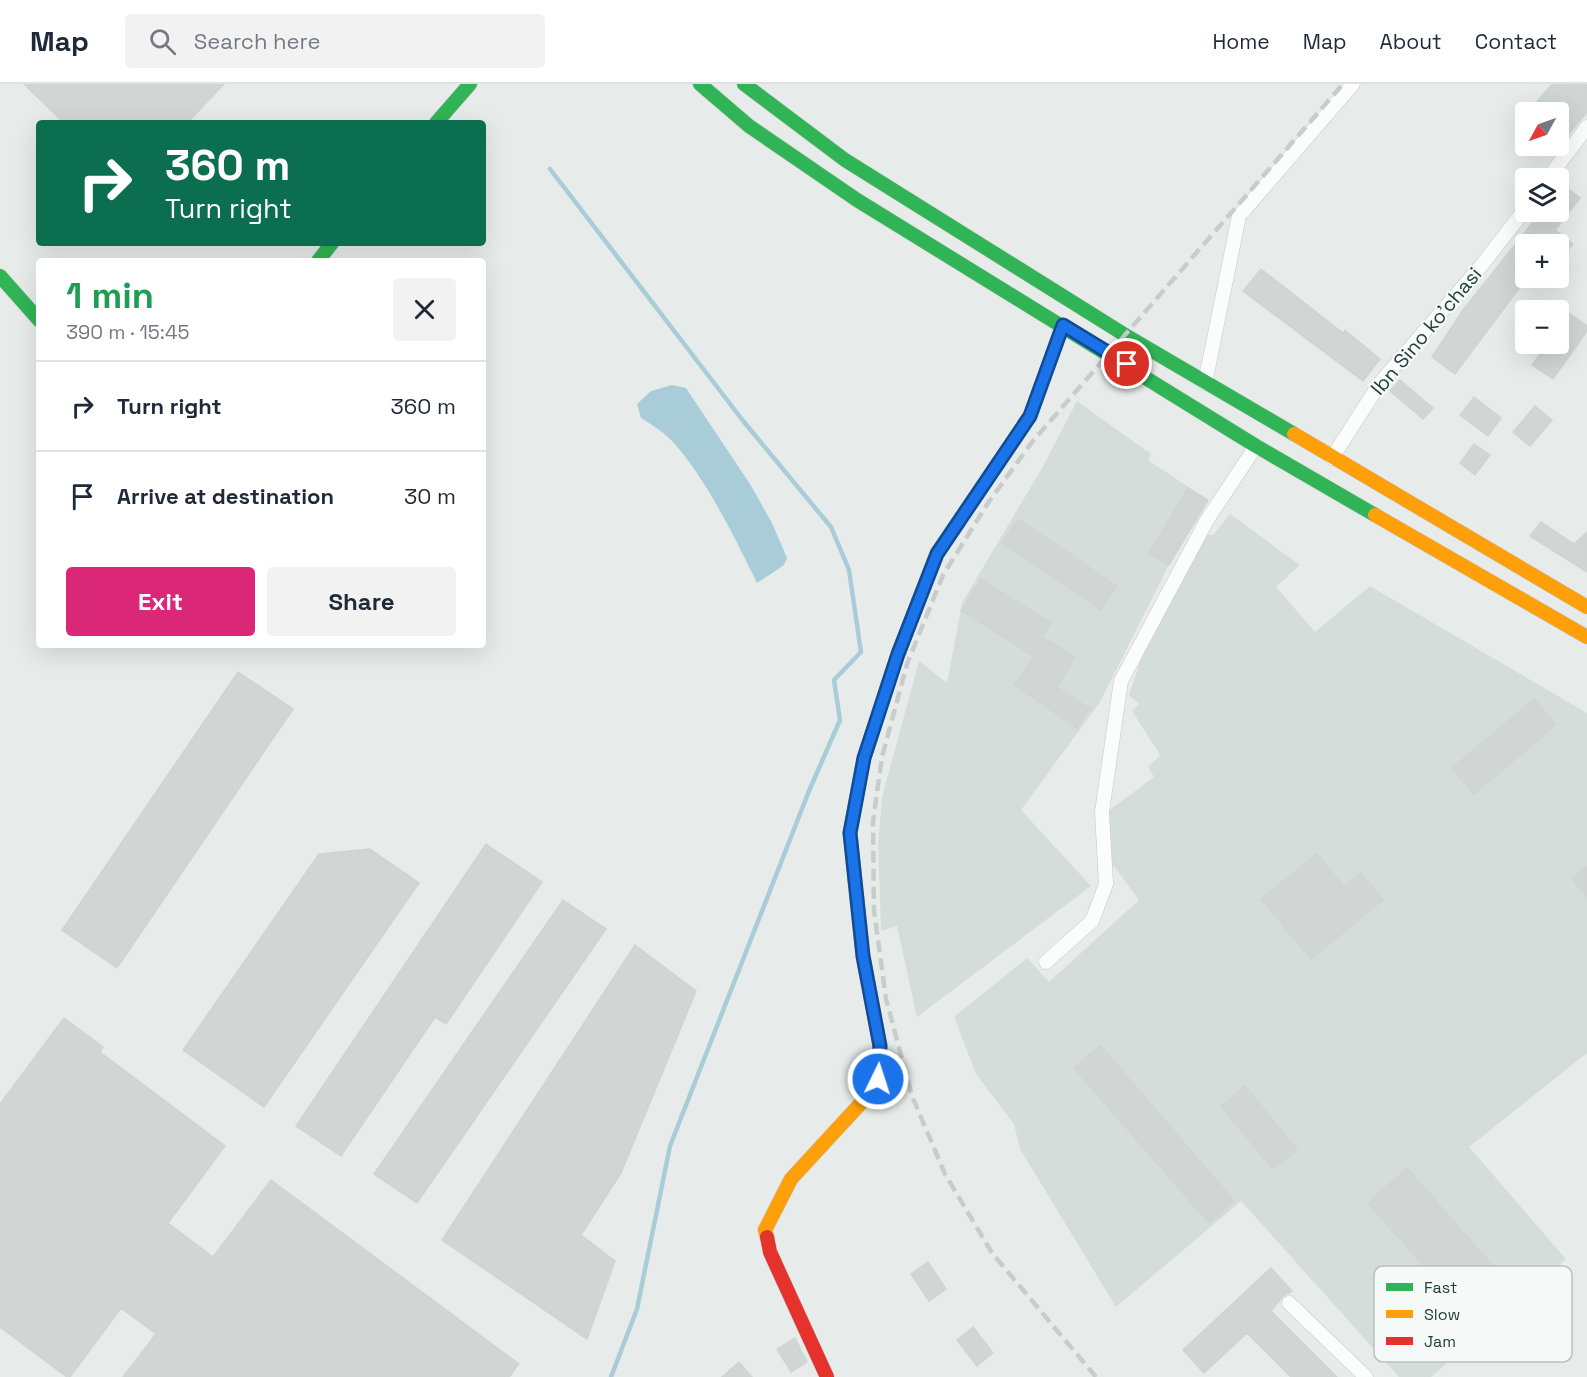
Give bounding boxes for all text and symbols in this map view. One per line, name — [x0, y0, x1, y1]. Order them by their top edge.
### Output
search box — [125, 14, 545, 68]
text: Map — [30, 23, 89, 59]
icon: search — [146, 25, 179, 58]
text: Search here — [194, 27, 321, 55]
text: Home — [1212, 28, 1270, 55]
text: Map — [1303, 28, 1347, 55]
text: About — [1380, 28, 1442, 55]
text: Contact — [1475, 28, 1557, 55]
north arrow — [1515, 102, 1569, 156]
map controls — [1515, 102, 1569, 354]
text: 360 m — [165, 139, 290, 192]
icon: right — [66, 144, 144, 222]
button: layers — [1515, 168, 1569, 222]
text: Turn right — [165, 191, 292, 226]
button: + — [1515, 234, 1569, 288]
street label: Ibn Sino ko'chasi — [1365, 262, 1487, 400]
text: 1 min — [66, 273, 154, 319]
button: close — [393, 278, 456, 341]
button: − — [1515, 300, 1569, 354]
text: 390 m · 15:45 — [66, 319, 189, 345]
pin — [1101, 338, 1152, 389]
icon: arrive — [1110, 347, 1143, 380]
icon: right — [66, 390, 99, 423]
text: Turn right — [117, 392, 222, 420]
text: 360 m — [391, 392, 456, 420]
icon: arrive — [66, 480, 99, 513]
text: Arrive at destination — [117, 482, 334, 510]
text: 30 m — [404, 482, 456, 510]
button: Exit — [66, 567, 255, 636]
button: Share — [267, 567, 456, 636]
position arrow — [846, 1047, 910, 1111]
legend — [1374, 1266, 1572, 1362]
text: Fast — [1424, 1277, 1457, 1298]
text: Slow — [1424, 1304, 1460, 1325]
text: Jam — [1424, 1331, 1456, 1352]

